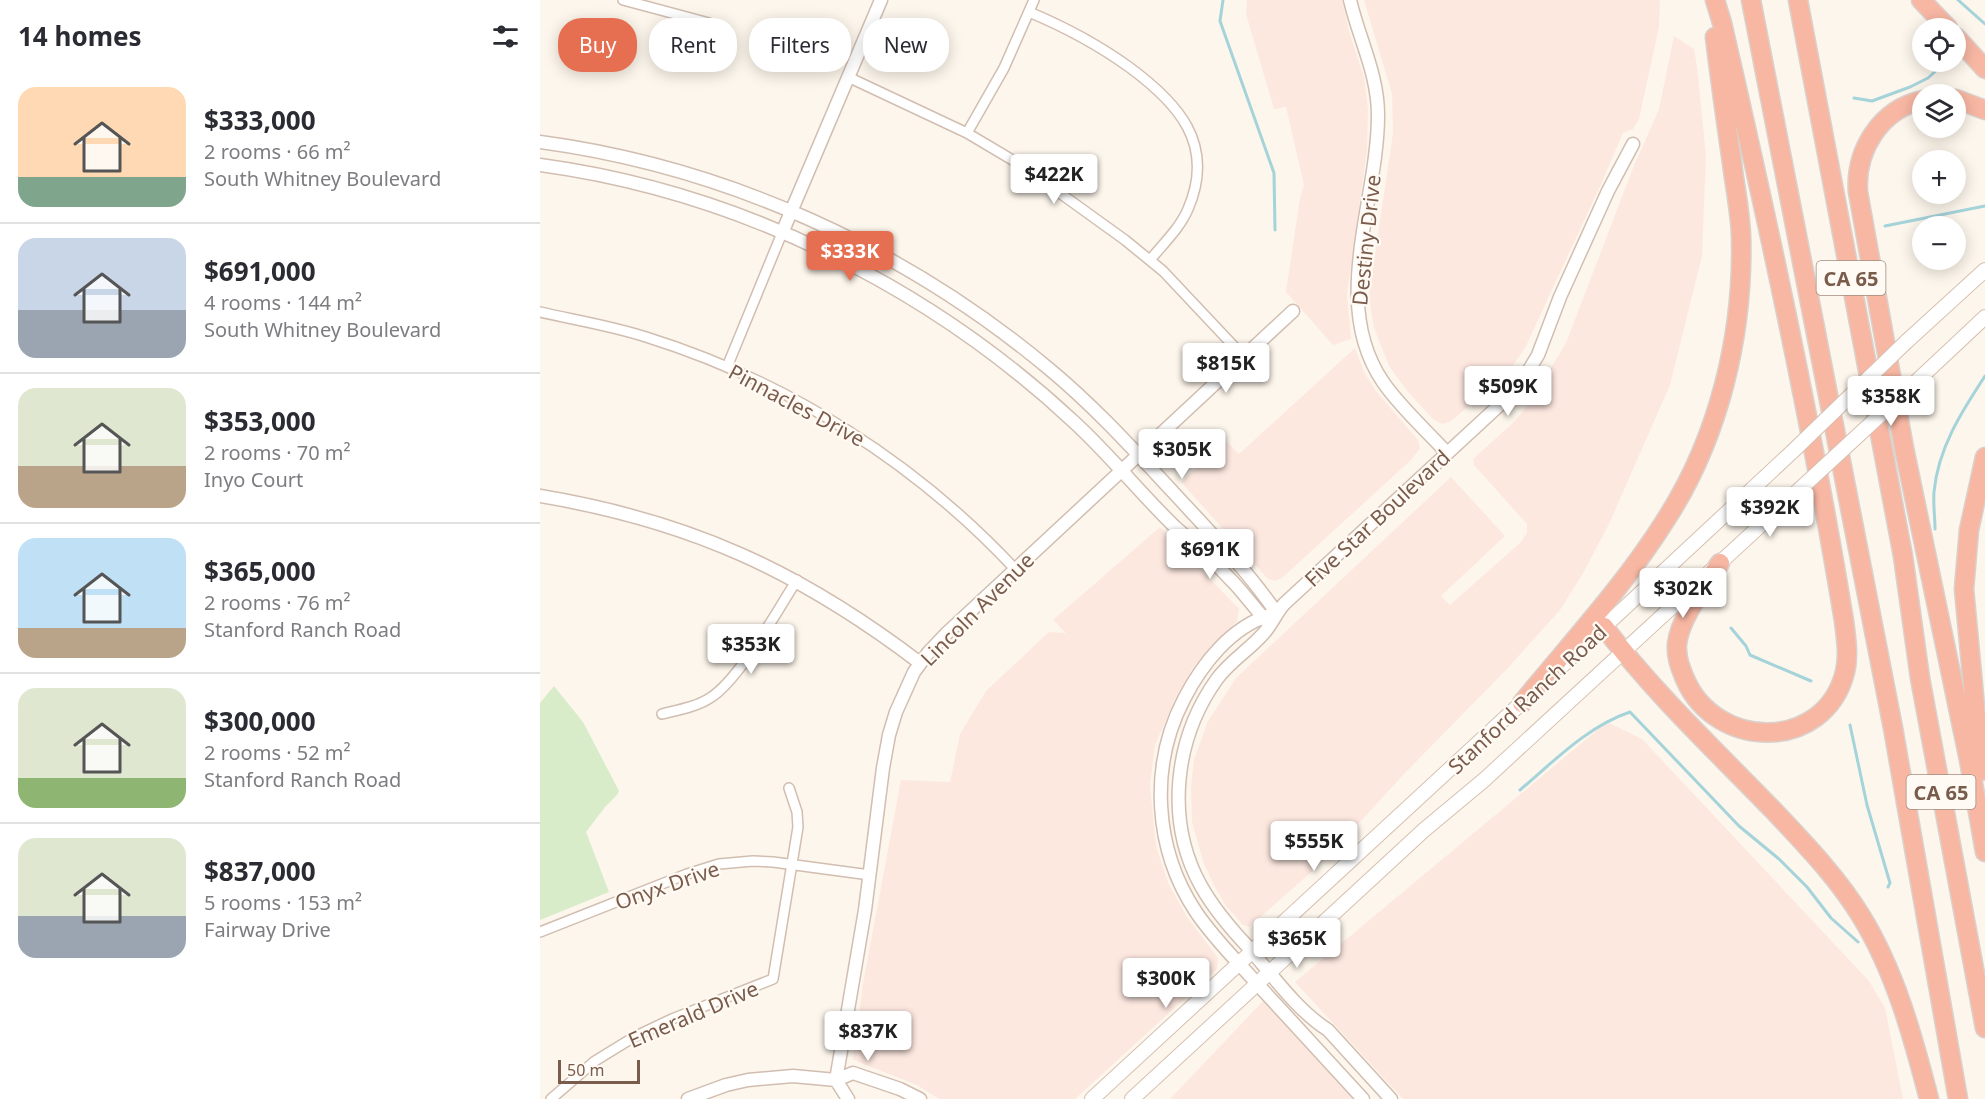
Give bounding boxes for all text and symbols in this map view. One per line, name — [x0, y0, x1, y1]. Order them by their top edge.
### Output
text: 14 homes — [18, 18, 142, 54]
chip: Buy — [558, 18, 637, 72]
chip: Rent — [649, 18, 737, 72]
chip: Filters — [749, 18, 851, 72]
chip: New — [863, 18, 949, 72]
map controls — [1912, 18, 1966, 270]
button: locate — [1912, 18, 1966, 72]
icon: filters — [489, 20, 522, 53]
button: layers — [1912, 84, 1966, 138]
text: $333,000 — [204, 102, 316, 138]
icon: home — [66, 111, 138, 183]
text: 2 rooms · 66 m² — [204, 138, 351, 165]
button: + — [1912, 150, 1966, 204]
pin: $422K — [1012, 154, 1096, 205]
text: $422K — [1024, 160, 1084, 187]
text: South Whitney Boulevard — [204, 165, 441, 192]
street label: Destiny Drive — [1345, 173, 1387, 307]
button: − — [1912, 216, 1966, 270]
pin: $333K — [808, 231, 892, 282]
text: $333K — [820, 237, 880, 264]
text: $691,000 — [204, 253, 316, 289]
road number: CA 65 — [1816, 261, 1886, 295]
icon: home — [66, 262, 138, 334]
text: 4 rooms · 144 m² — [204, 289, 362, 316]
text: South Whitney Boulevard — [204, 316, 441, 343]
pin: $815K — [1184, 343, 1268, 394]
text: $815K — [1196, 349, 1256, 376]
street label: Pinnacles Drive — [724, 357, 870, 453]
pin: $509K — [1466, 366, 1550, 417]
text: $509K — [1478, 372, 1538, 399]
pin: $358K — [1849, 376, 1933, 427]
text: $358K — [1861, 382, 1921, 409]
text: $353,000 — [204, 403, 316, 439]
icon: home — [66, 412, 138, 484]
pin: $305K — [1140, 429, 1224, 480]
text: $305K — [1152, 435, 1212, 462]
text: 2 rooms · 70 m² — [204, 439, 351, 466]
street label: Five Star Boulevard — [1298, 443, 1456, 593]
text: Inyo Court — [204, 466, 303, 493]
pin: $392K — [1728, 487, 1812, 538]
text: $392K — [1740, 493, 1800, 520]
pin: $691K — [1168, 529, 1252, 580]
text: $691K — [1180, 535, 1240, 562]
street label: Lincoln Avenue — [914, 546, 1040, 672]
text: $365,000 — [204, 553, 316, 589]
icon: home — [66, 562, 138, 634]
pin: $302K — [1641, 568, 1725, 619]
text: $302K — [1653, 574, 1713, 601]
text: 2 rooms · 76 m² — [204, 589, 351, 616]
text: Stanford Ranch Road — [204, 616, 401, 643]
street label: Stanford Ranch Road — [1442, 618, 1612, 780]
pin: $353K — [709, 624, 793, 675]
text: $353K — [721, 630, 781, 657]
text: $300,000 — [204, 703, 316, 739]
icon: home — [66, 712, 138, 784]
text: 2 rooms · 52 m² — [204, 739, 351, 766]
text: Stanford Ranch Road — [204, 766, 401, 793]
road number: CA 65 — [1906, 775, 1976, 809]
pin: $555K — [1272, 821, 1356, 872]
text: $555K — [1284, 827, 1344, 854]
text: $837,000 — [204, 853, 316, 889]
street label: Onyx Drive — [611, 854, 723, 916]
icon: home — [66, 862, 138, 934]
text: 5 rooms · 153 m² — [204, 889, 362, 916]
text: Fairway Drive — [204, 916, 331, 943]
pin: $365K — [1255, 918, 1339, 969]
text: $365K — [1267, 924, 1327, 951]
pin: $300K — [1124, 958, 1208, 1009]
text: $300K — [1136, 964, 1196, 991]
street label: Emerald Drive — [624, 974, 762, 1054]
pin: $837K — [826, 1011, 910, 1062]
text: $837K — [838, 1017, 898, 1044]
scale bar — [558, 1057, 640, 1084]
text: 50 m — [567, 1059, 604, 1081]

